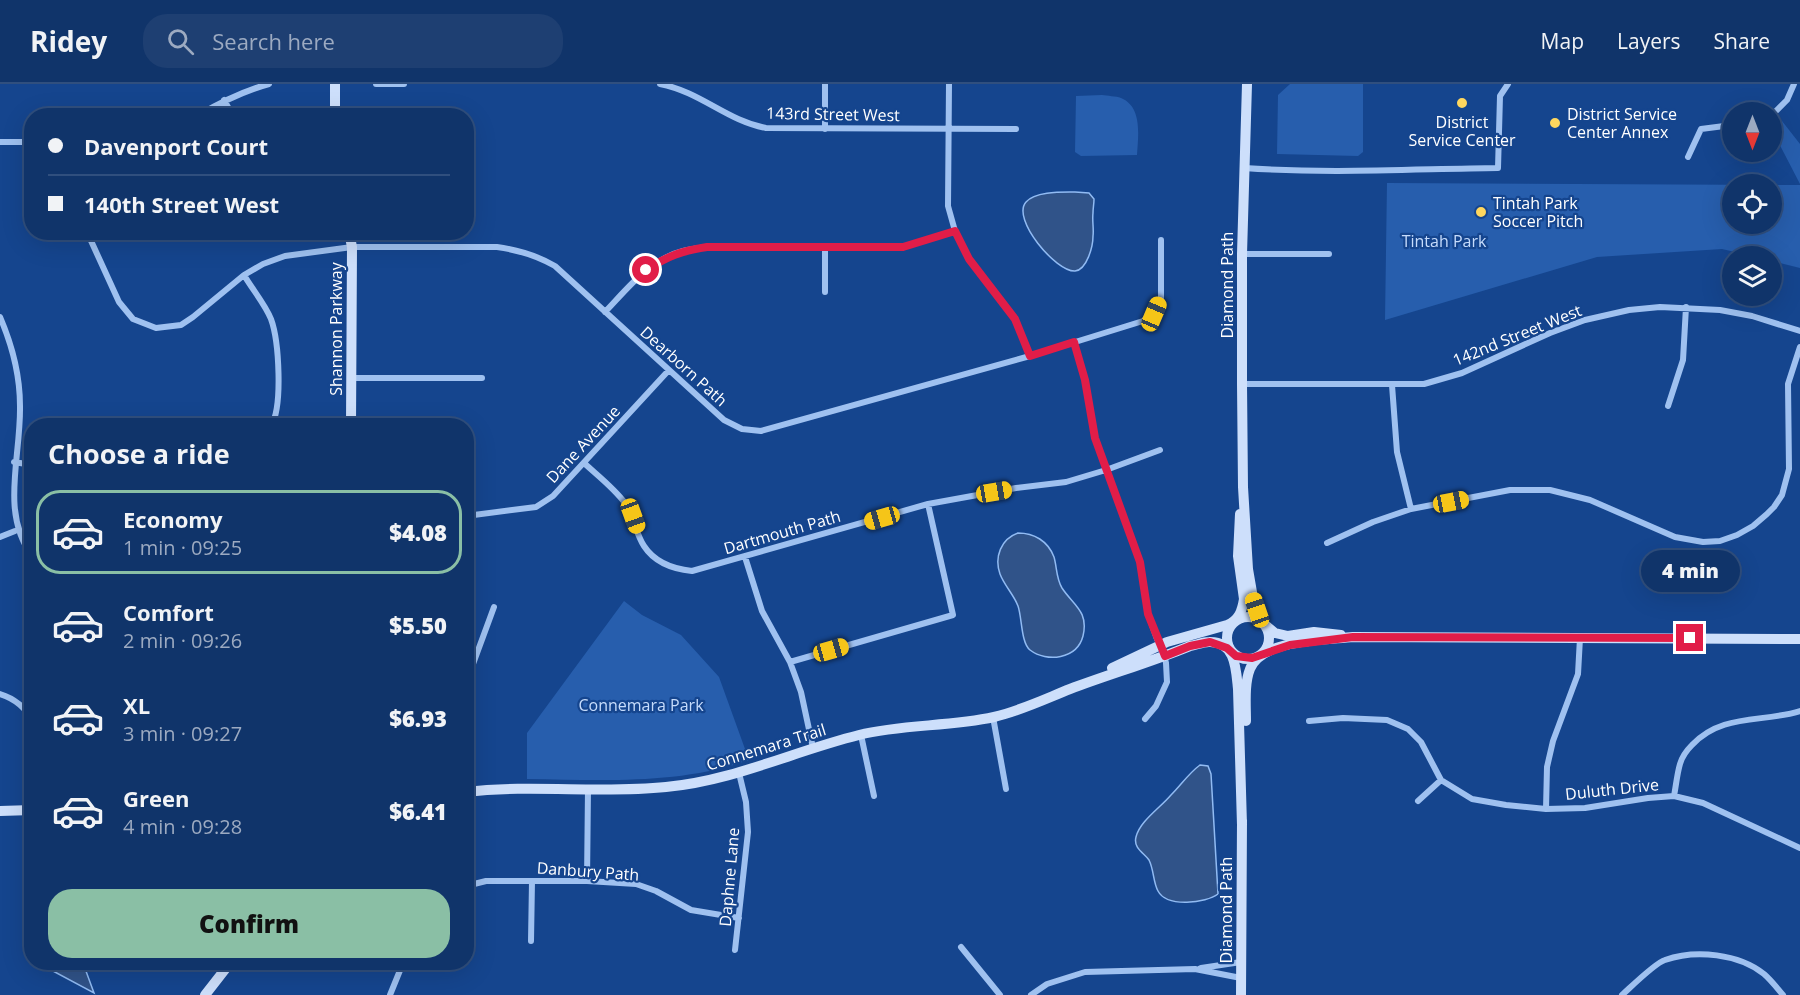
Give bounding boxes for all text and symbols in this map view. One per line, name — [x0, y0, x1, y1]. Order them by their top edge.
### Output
search box — [143, 14, 563, 68]
text: Ridey — [30, 22, 107, 60]
icon: search — [164, 25, 197, 58]
text: Search here — [212, 26, 335, 56]
text: Map — [1541, 27, 1584, 55]
text: Layers — [1617, 27, 1681, 55]
text: Share — [1714, 27, 1770, 55]
marker: District Service Center — [1455, 96, 1469, 110]
street label: 143rd Street West — [766, 102, 900, 126]
north arrow — [1722, 102, 1782, 162]
map controls — [1722, 102, 1782, 306]
place label: District Service Center Annex — [1567, 103, 1677, 143]
place label: District Service Center — [1408, 111, 1516, 151]
marker: District Service Center Annex — [1548, 116, 1562, 130]
text: Davenport Court — [84, 131, 268, 161]
button: locate — [1722, 174, 1782, 234]
text: 140th Street West — [84, 189, 279, 219]
place label: Tintah Park Soccer Pitch — [1493, 192, 1583, 232]
marker: Tintah Park Soccer Pitch — [1474, 205, 1488, 219]
park label: Tintah Park — [1402, 230, 1487, 252]
street label: Diamond Path — [1216, 232, 1238, 338]
button: layers — [1722, 246, 1782, 306]
route start — [632, 256, 659, 283]
street label: Shannon Parkway — [325, 261, 347, 396]
car — [1139, 294, 1169, 334]
street label: 142nd Street West — [1449, 299, 1585, 371]
street label: Dearborn Path — [636, 321, 732, 411]
street label: Dane Avenue — [541, 400, 625, 488]
text: Choose a ride — [48, 435, 230, 472]
car — [975, 480, 1013, 504]
car — [1432, 490, 1470, 514]
car — [618, 496, 648, 536]
text: Economy — [123, 504, 222, 534]
car — [862, 504, 902, 532]
icon: car — [51, 505, 105, 559]
street label: Dartmouth Path — [721, 505, 843, 559]
text: $4.08 — [389, 517, 447, 547]
text: 1 min · 09:25 — [123, 534, 242, 561]
callout: 4 min — [1640, 551, 1740, 593]
text: 4 min — [1662, 557, 1719, 584]
car — [1243, 590, 1271, 630]
text: Comfort — [123, 597, 214, 627]
icon: car — [51, 598, 105, 652]
text: $5.50 — [389, 610, 447, 640]
route end — [1676, 624, 1703, 651]
text: 2 min · 09:26 — [123, 627, 242, 654]
car — [811, 636, 851, 664]
text: XL — [123, 690, 150, 720]
icon: car — [51, 691, 105, 745]
park label: Connemara Park — [578, 694, 704, 716]
text: $6.93 — [389, 703, 447, 733]
street label: Connemara Trail — [704, 718, 828, 776]
text: 3 min · 09:27 — [123, 720, 242, 747]
street label: Duluth Drive — [1564, 773, 1660, 805]
text: Green — [123, 783, 189, 813]
icon: car — [51, 784, 105, 838]
text: $6.41 — [389, 796, 447, 826]
text: 4 min · 09:28 — [123, 813, 242, 840]
street label: Daphne Lane — [714, 827, 744, 927]
street label: Danbury Path — [536, 856, 640, 886]
street label: Diamond Path — [1215, 857, 1237, 963]
button: Confirm — [48, 889, 450, 958]

